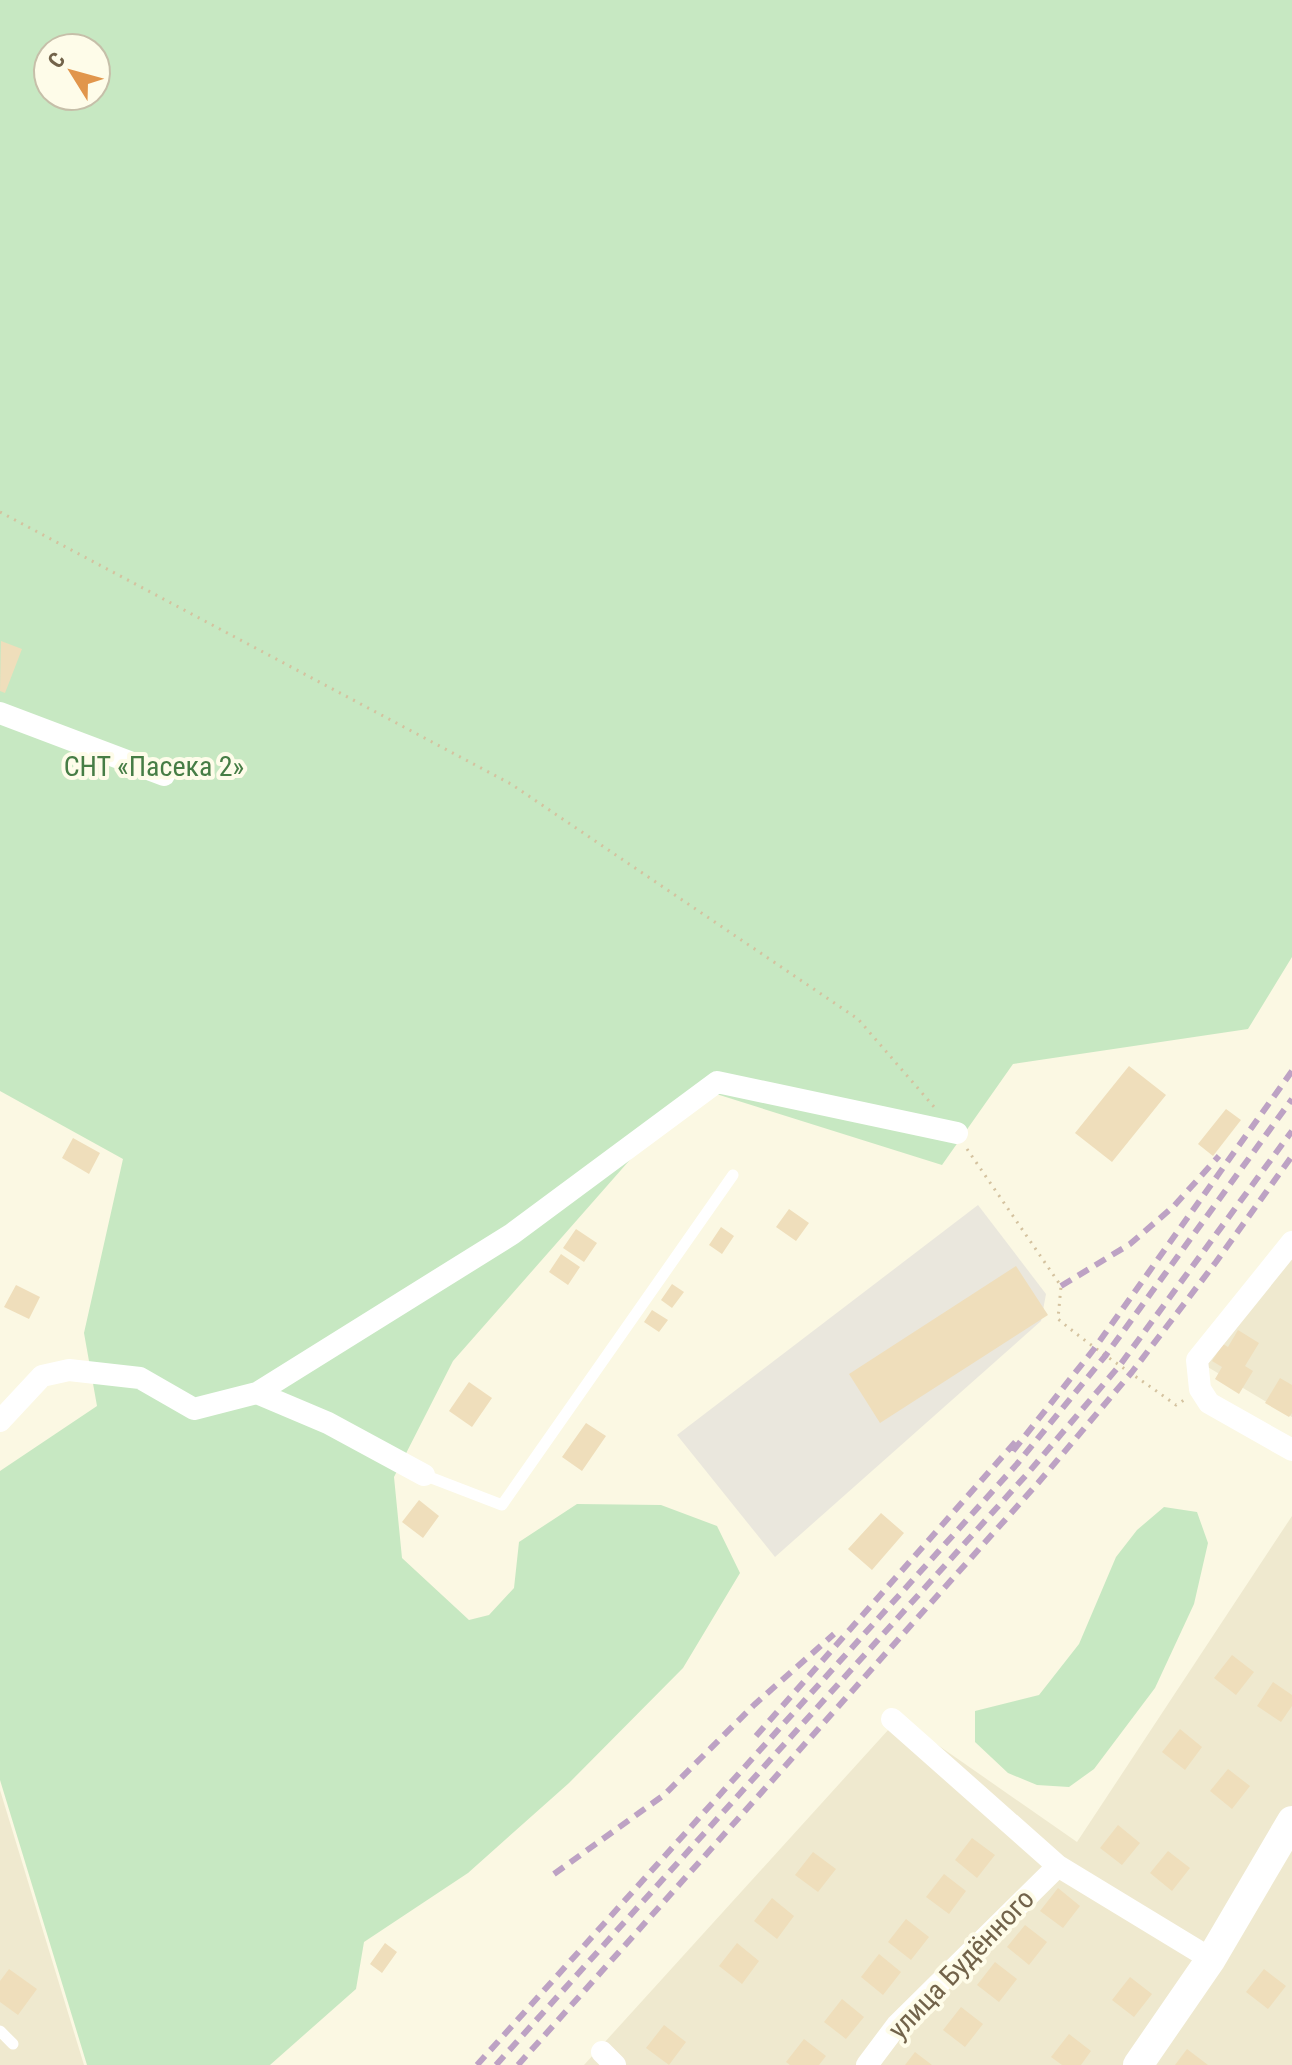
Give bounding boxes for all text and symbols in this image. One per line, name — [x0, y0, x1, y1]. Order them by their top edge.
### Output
north arrow — [32, 32, 112, 112]
text: С — [43, 48, 70, 73]
park label: СНТ «Пасека 2» — [64, 750, 244, 783]
street label: улица Будённого — [881, 1882, 1041, 2046]

